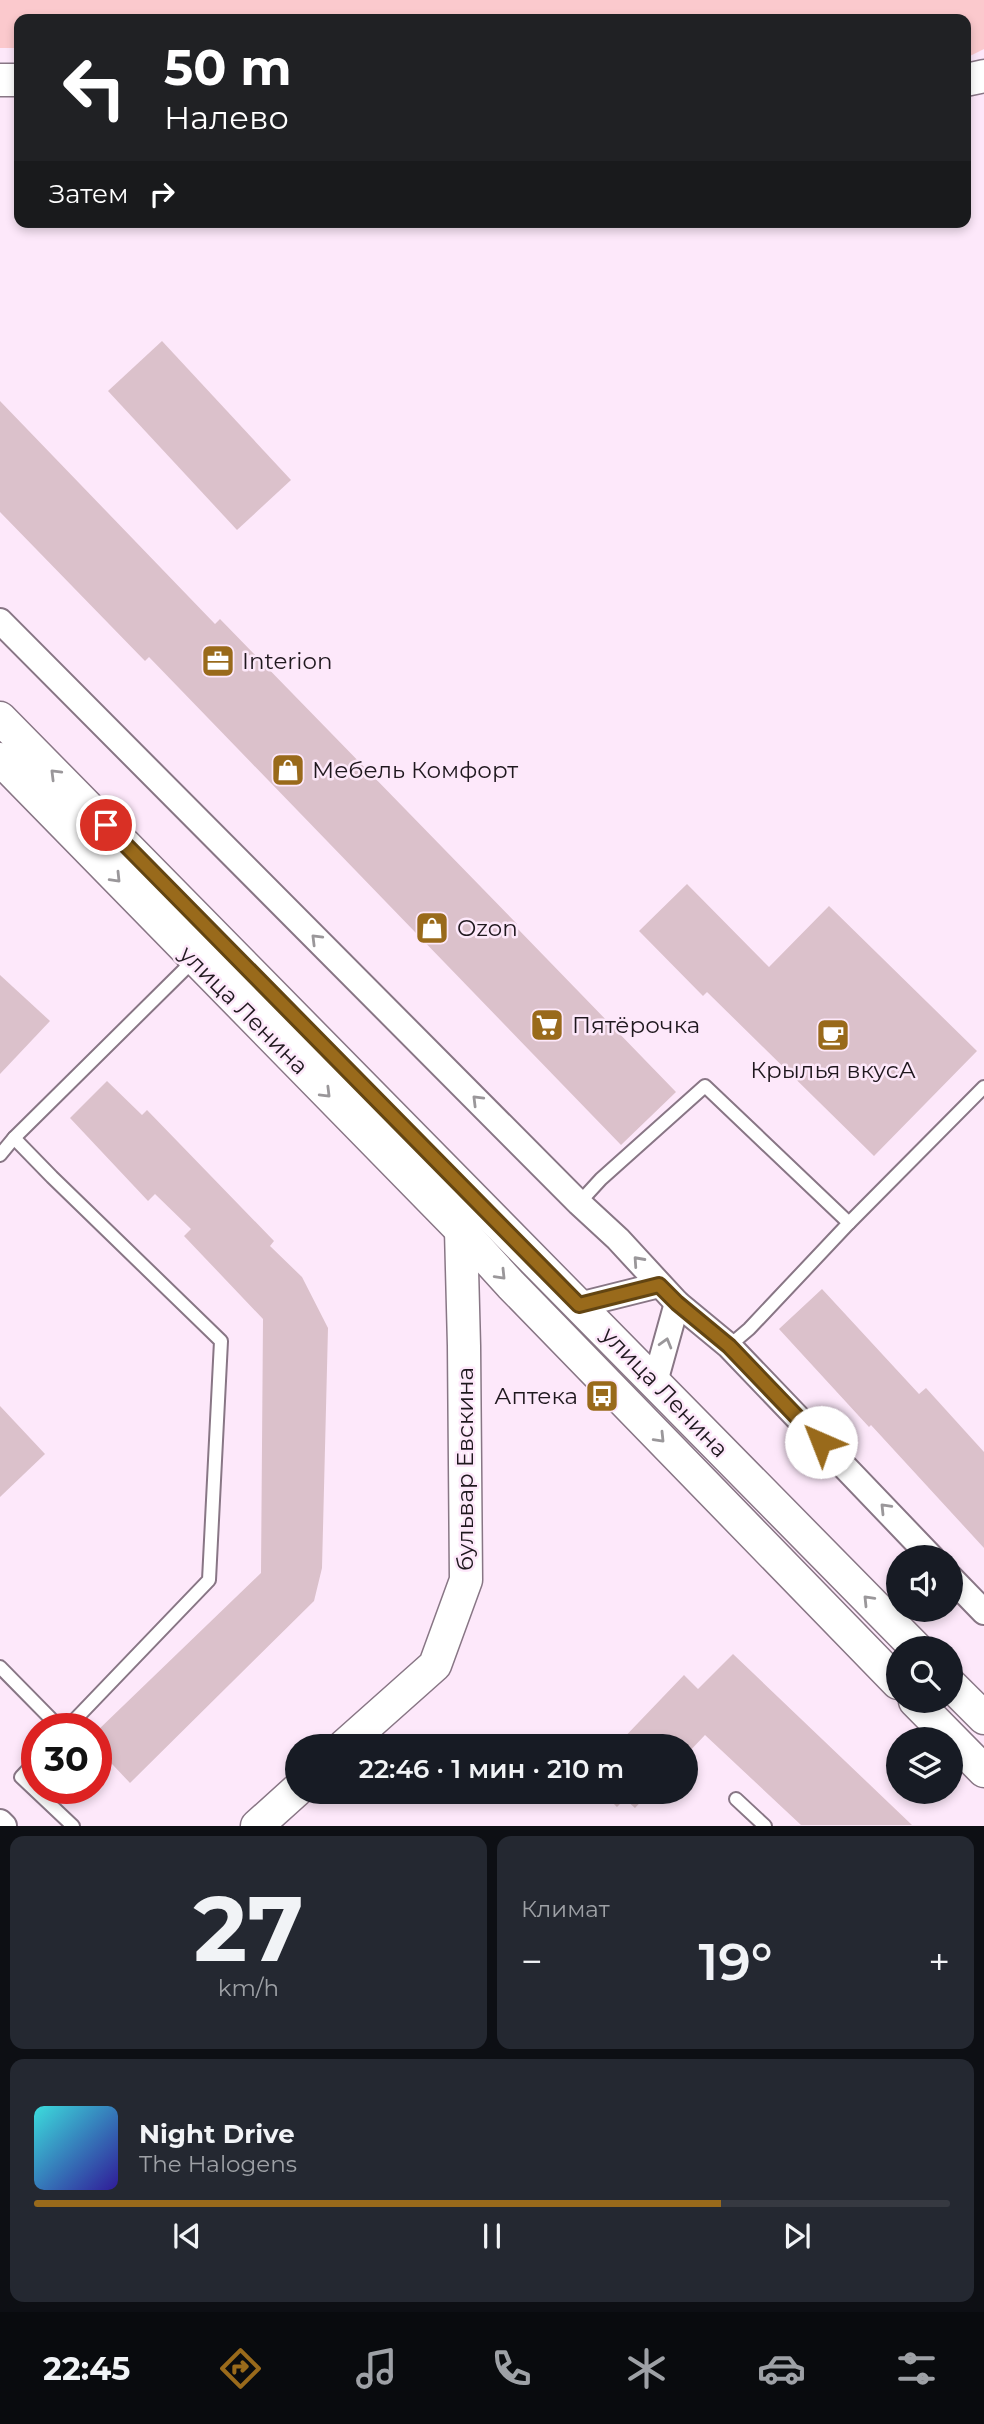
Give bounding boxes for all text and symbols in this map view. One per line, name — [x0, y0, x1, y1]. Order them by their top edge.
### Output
text: 50 m — [164, 38, 292, 97]
icon: left — [49, 42, 140, 133]
text: Налево — [164, 98, 289, 137]
icon: right — [143, 175, 181, 213]
text: Затем — [49, 178, 129, 210]
office icon: Interion — [199, 642, 237, 680]
place label: Interion — [242, 647, 333, 675]
shop icon: Мебель Комфорт — [269, 751, 307, 789]
place label: Мебель Комфорт — [312, 756, 518, 784]
one-way arrow — [51, 769, 64, 782]
pin — [76, 795, 136, 855]
icon: arrive — [87, 806, 125, 844]
one-way arrow — [107, 870, 120, 883]
shop icon: Ozon — [413, 909, 451, 947]
place label: Ozon — [457, 914, 518, 942]
one-way arrow — [312, 934, 325, 947]
street label: улица Ленина — [173, 939, 314, 1080]
supermarket icon: Пятёрочка — [528, 1006, 566, 1044]
place label: Пятёрочка — [572, 1011, 700, 1039]
cafe icon: Крылья вкусА — [814, 1016, 852, 1054]
place label: Крылья вкусА — [750, 1056, 916, 1084]
one-way arrow — [318, 1085, 331, 1098]
one-way arrow — [472, 1096, 485, 1109]
one-way arrow — [633, 1256, 646, 1269]
one-way arrow — [493, 1267, 506, 1280]
street label: улица Ленина — [595, 1320, 734, 1463]
one-way arrow — [658, 1337, 672, 1349]
street label: бульвар Евскина — [451, 1367, 479, 1571]
bus stop icon: Аптека — [583, 1377, 621, 1415]
place label: Аптека — [494, 1382, 578, 1410]
position arrow — [784, 1405, 858, 1479]
one-way arrow — [651, 1430, 664, 1443]
one-way arrow — [880, 1503, 893, 1516]
map controls — [886, 1545, 963, 1804]
button: sound — [886, 1545, 963, 1622]
one-way arrow — [864, 1595, 877, 1608]
button: search — [886, 1636, 963, 1713]
speed limit sign: 30 — [21, 1713, 112, 1804]
button: layers — [886, 1727, 963, 1804]
text: 22:46 · 1 мин · 210 m — [359, 1753, 624, 1785]
text: 27 — [193, 1873, 304, 1984]
text: Климат — [521, 1895, 610, 1923]
text: 19° — [698, 1930, 773, 1993]
text: − — [521, 1938, 543, 1985]
text: + — [928, 1938, 950, 1985]
text: km/h — [218, 1974, 279, 2002]
text: Night Drive — [139, 2118, 295, 2150]
text: The Halogens — [139, 2150, 297, 2178]
icon: previous — [168, 2217, 206, 2255]
icon: pause — [473, 2217, 511, 2255]
icon: next — [778, 2217, 816, 2255]
icon: directions — [216, 2344, 265, 2393]
icon: music — [352, 2344, 401, 2393]
icon: phone — [487, 2344, 536, 2393]
icon: climate — [622, 2344, 671, 2393]
icon: car — [757, 2344, 806, 2393]
icon: filters — [892, 2344, 941, 2393]
text: 22:45 — [43, 2349, 130, 2388]

